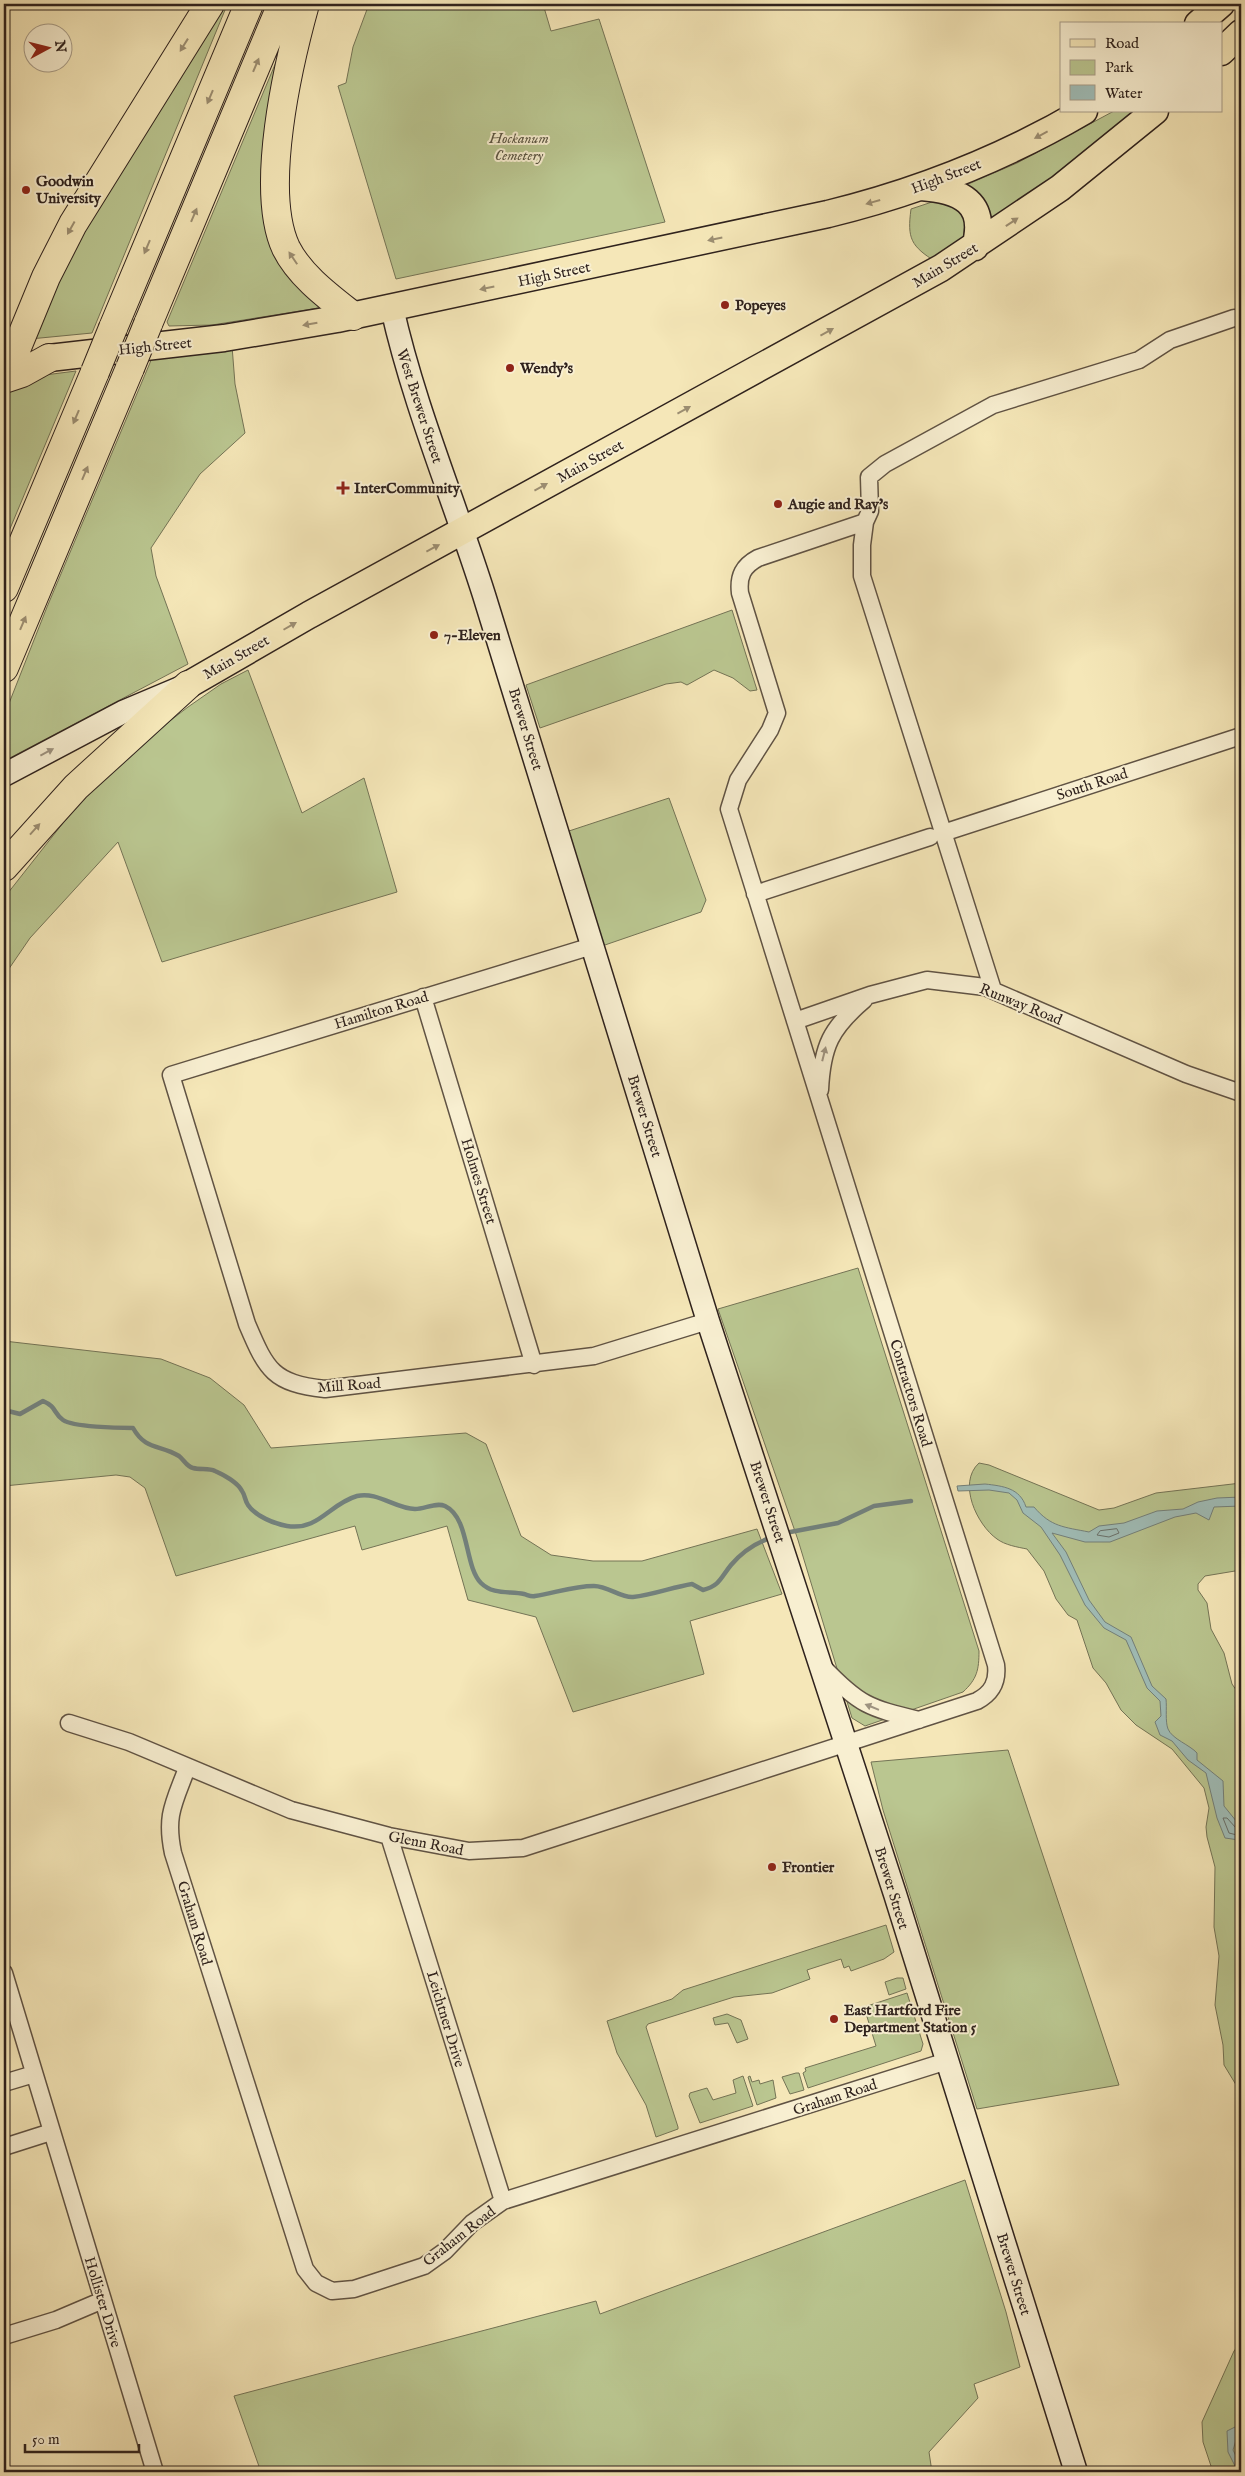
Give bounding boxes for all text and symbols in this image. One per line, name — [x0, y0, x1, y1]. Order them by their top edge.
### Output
north arrow — [22, 22, 72, 72]
legend — [1060, 22, 1222, 112]
text: Road — [1105, 34, 1140, 53]
text: N — [50, 38, 70, 54]
one-way arrow — [179, 39, 189, 52]
one-way arrow — [253, 58, 261, 72]
text: Park — [1105, 58, 1135, 77]
text: Water — [1105, 84, 1143, 103]
one-way arrow — [205, 90, 213, 104]
park label: Hockanum Cemetery — [488, 129, 549, 165]
one-way arrow — [1034, 131, 1049, 139]
street label: High Street — [908, 154, 984, 199]
place label: Goodwin University — [35, 172, 102, 208]
marker: Goodwin University — [20, 184, 32, 196]
one-way arrow — [865, 199, 880, 207]
one-way arrow — [190, 208, 198, 222]
one-way arrow — [1005, 217, 1018, 227]
one-way arrow — [67, 221, 75, 235]
one-way arrow — [706, 236, 722, 244]
street label: Main Street — [909, 238, 981, 292]
one-way arrow — [142, 240, 150, 254]
one-way arrow — [288, 251, 298, 265]
street label: High Street — [516, 258, 592, 291]
one-way arrow — [480, 284, 495, 292]
place label: Popeyes — [735, 296, 787, 315]
marker: Popeyes — [719, 299, 731, 311]
one-way arrow — [302, 320, 318, 328]
one-way arrow — [820, 328, 834, 336]
street label: High Street — [117, 333, 193, 360]
street label: West Brewer Street — [392, 347, 447, 466]
place label: Wendy's — [519, 359, 574, 378]
marker: Wendy's — [504, 362, 516, 374]
one-way arrow — [677, 406, 691, 414]
one-way arrow — [71, 410, 79, 424]
street label: Main Street — [554, 435, 627, 487]
one-way arrow — [82, 466, 90, 480]
place label: InterCommunity — [354, 479, 461, 498]
marker: InterCommunity — [336, 481, 350, 495]
one-way arrow — [534, 483, 549, 491]
place label: Augie and Ray's — [787, 495, 889, 514]
marker: Augie and Ray's — [772, 498, 784, 510]
one-way arrow — [426, 543, 440, 552]
one-way arrow — [19, 616, 27, 630]
one-way arrow — [284, 621, 297, 630]
place label: 7-Eleven — [444, 626, 501, 645]
marker: 7-Eleven — [428, 629, 440, 641]
street label: Main Street — [200, 631, 273, 684]
street label: Brewer Street — [504, 686, 547, 773]
one-way arrow — [40, 748, 54, 756]
street label: South Road — [1054, 764, 1131, 805]
one-way arrow — [30, 823, 41, 836]
street label: Runway Road — [977, 979, 1066, 1030]
street label: Hamilton Road — [332, 987, 431, 1034]
one-way arrow — [820, 1046, 828, 1061]
street label: Brewer Street — [623, 1073, 666, 1160]
street label: Holmes Street — [456, 1136, 501, 1226]
street label: Contractors Road — [885, 1337, 936, 1450]
street label: Mill Road — [317, 1374, 382, 1397]
street label: Brewer Street — [745, 1459, 790, 1546]
one-way arrow — [864, 1703, 879, 1711]
street label: Glenn Road — [387, 1827, 466, 1860]
street label: Brewer Street — [870, 1845, 913, 1932]
place label: Frontier — [782, 1858, 835, 1877]
marker: Frontier — [766, 1861, 778, 1873]
street label: Graham Road — [173, 1879, 217, 1969]
street label: Leichtner Drive — [422, 1969, 469, 2070]
place label: East Hartford Fire Department Station 5 — [844, 2001, 977, 2037]
marker: East Hartford Fire Department Station 5 — [828, 2013, 840, 2025]
street label: Graham Road — [791, 2075, 880, 2120]
street label: Graham Road — [419, 2201, 500, 2271]
street label: Brewer Street — [992, 2231, 1035, 2318]
street label: Hollister Drive — [80, 2254, 125, 2350]
scale bar — [25, 2421, 139, 2453]
text: 50 m — [32, 2430, 60, 2449]

